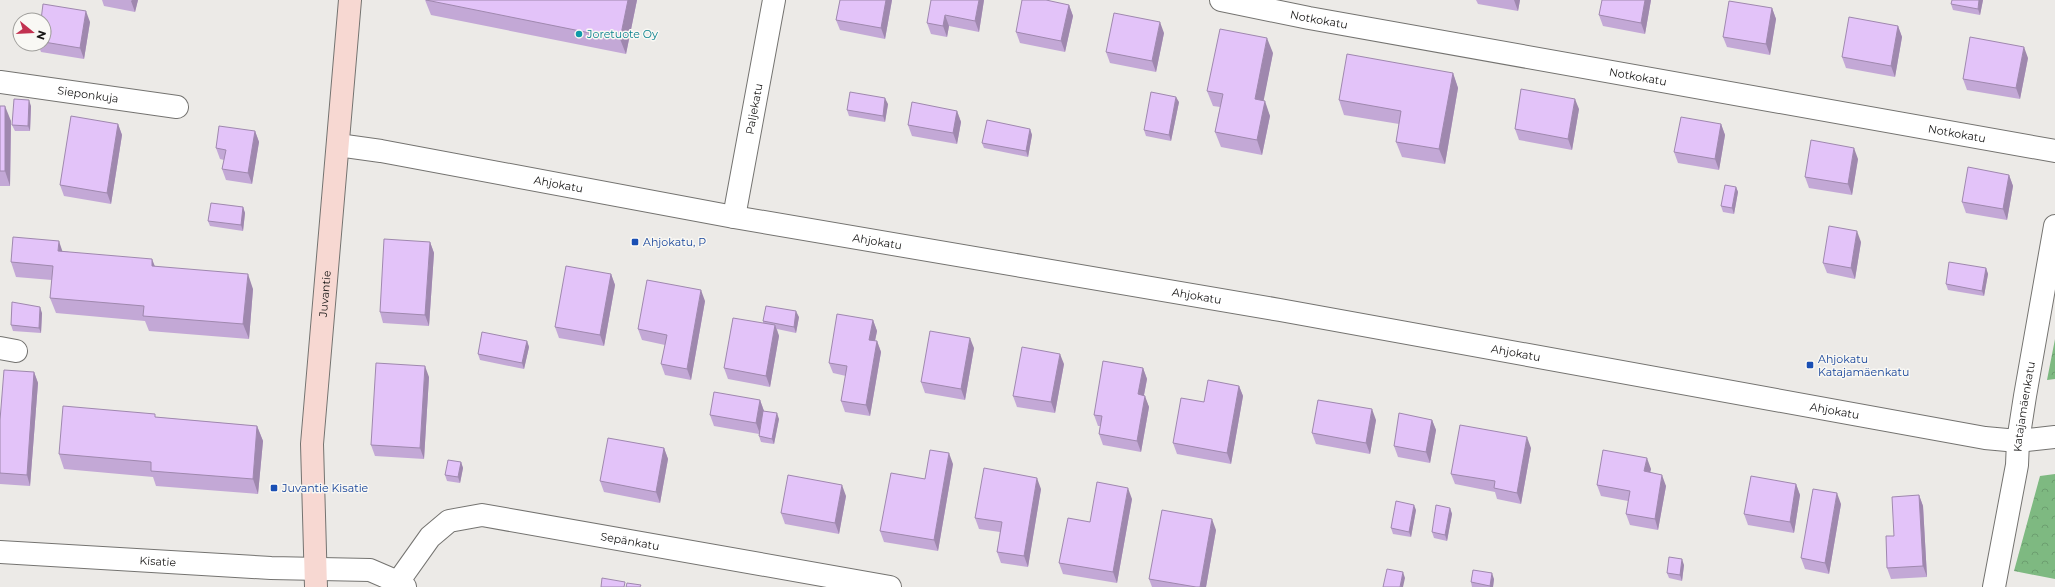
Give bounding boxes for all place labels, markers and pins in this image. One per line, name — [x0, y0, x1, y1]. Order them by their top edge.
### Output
place label: Joretuote Oy — [586, 27, 658, 41]
marker: Joretuote Oy — [574, 29, 584, 39]
place label: Ahjokatu, P — [643, 235, 706, 249]
marker: Ahjokatu, P — [630, 237, 640, 247]
place label: Ahjokatu Katajamäenkatu — [1818, 352, 1909, 379]
marker: Ahjokatu Katajamäenkatu — [1805, 360, 1815, 370]
place label: Juvantie Kisatie — [281, 481, 369, 495]
marker: Juvantie Kisatie — [269, 483, 279, 493]

